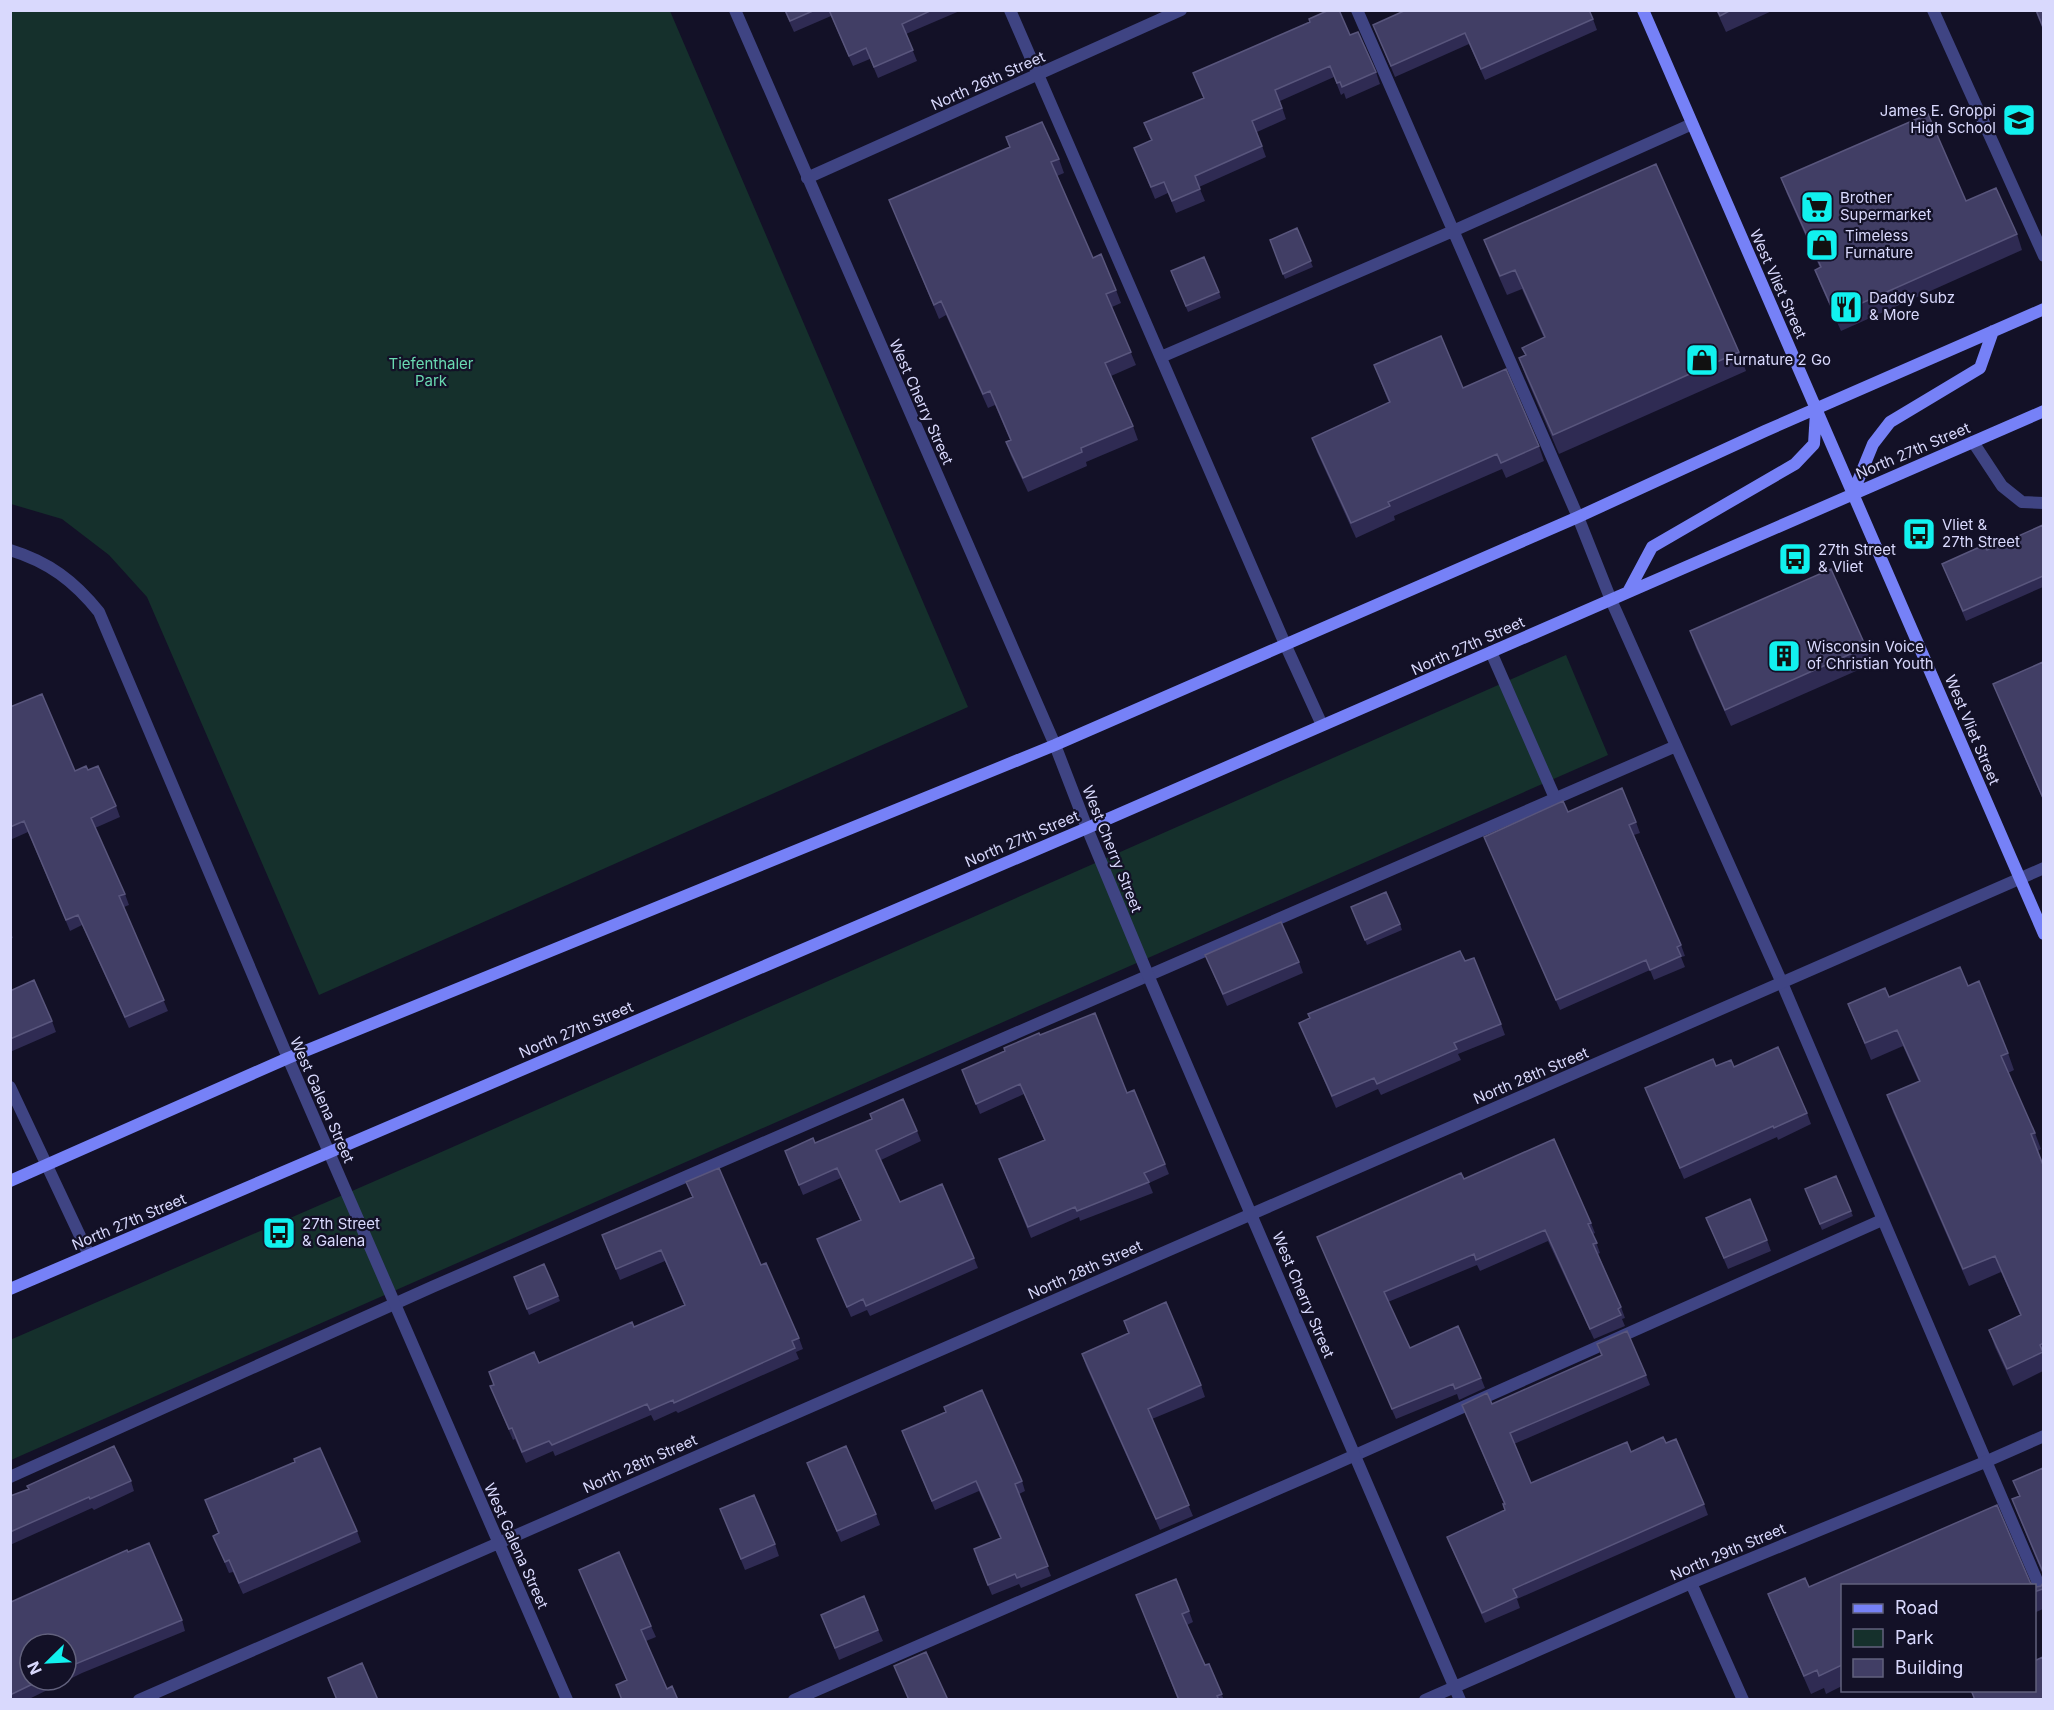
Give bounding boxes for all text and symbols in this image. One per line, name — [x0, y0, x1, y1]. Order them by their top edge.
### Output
street label: North 26th Street — [928, 47, 1048, 114]
place label: James E. Groppi High School — [1880, 101, 1996, 137]
school or university icon: James E. Groppi High School — [2001, 102, 2037, 138]
place label: Brother Supermarket — [1840, 188, 1931, 224]
supermarket icon: Brother Supermarket — [1799, 189, 1835, 225]
street label: West Vliet Street — [1746, 226, 1811, 341]
place label: Timeless Furnature — [1845, 226, 1913, 262]
shop icon: Timeless Furnature — [1804, 227, 1840, 263]
place label: Daddy Subz & More — [1869, 288, 1955, 324]
restaurant icon: Daddy Subz & More — [1828, 289, 1864, 325]
street label: West Cherry Street — [885, 336, 958, 467]
shop icon: Furnature 2 Go — [1684, 342, 1720, 378]
place label: Furnature 2 Go — [1725, 350, 1831, 369]
park label: Tiefenthaler Park — [388, 354, 474, 390]
street label: North 27th Street — [1853, 418, 1973, 483]
place label: Vliet & 27th Street — [1942, 515, 2020, 551]
bus stop icon: Vliet & 27th Street — [1901, 516, 1937, 552]
place label: 27th Street & Vliet — [1818, 540, 1896, 576]
bus stop icon: 27th Street & Vliet — [1777, 541, 1813, 577]
street label: North 27th Street — [1408, 612, 1528, 679]
place label: Wisconsin Voice of Christian Youth — [1807, 637, 1934, 673]
building icon: Wisconsin Voice of Christian Youth — [1766, 638, 1802, 674]
street label: West Vliet Street — [1941, 672, 2004, 788]
street label: West Cherry Street — [1078, 783, 1147, 915]
street label: North 27th Street — [962, 806, 1082, 871]
street label: North 27th Street — [516, 997, 636, 1062]
street label: West Galena Street — [286, 1034, 359, 1166]
street label: North 28th Street — [1471, 1043, 1591, 1108]
street label: North 27th Street — [69, 1189, 189, 1254]
place label: 27th Street & Galena — [302, 1214, 380, 1250]
bus stop icon: 27th Street & Galena — [261, 1215, 297, 1251]
street label: West Cherry Street — [1268, 1229, 1339, 1361]
street label: North 28th Street — [1025, 1236, 1145, 1303]
street label: North 28th Street — [580, 1430, 700, 1497]
street label: West Galena Street — [480, 1480, 553, 1612]
street label: North 29th Street — [1667, 1519, 1788, 1584]
legend — [1841, 1584, 2036, 1692]
text: Road — [1895, 1597, 1938, 1618]
text: Park — [1895, 1627, 1934, 1648]
north arrow — [18, 1632, 78, 1692]
text: Building — [1895, 1657, 1963, 1678]
text: N — [23, 1658, 46, 1678]

